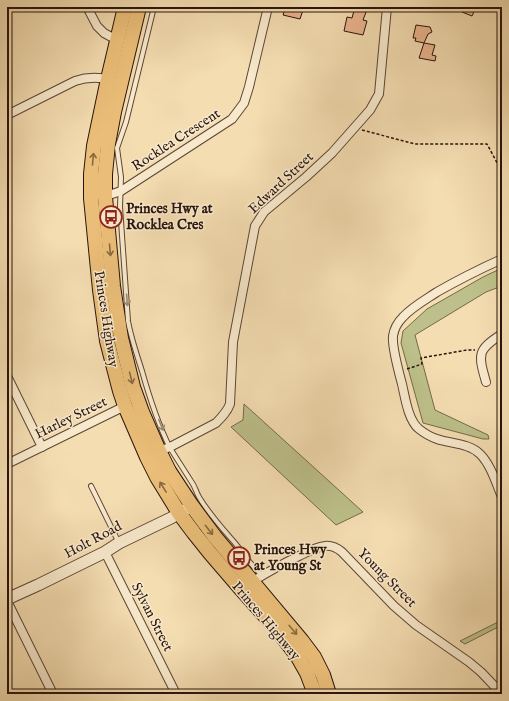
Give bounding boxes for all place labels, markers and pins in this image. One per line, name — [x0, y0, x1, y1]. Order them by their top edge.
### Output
place label: Princes Hwy at Rocklea Cres — [126, 200, 213, 234]
bus stop icon: Princes Hwy at Rocklea Cres — [98, 204, 124, 230]
place label: Princes Hwy at Young St — [254, 541, 328, 575]
bus stop icon: Princes Hwy at Young St — [226, 545, 252, 571]

